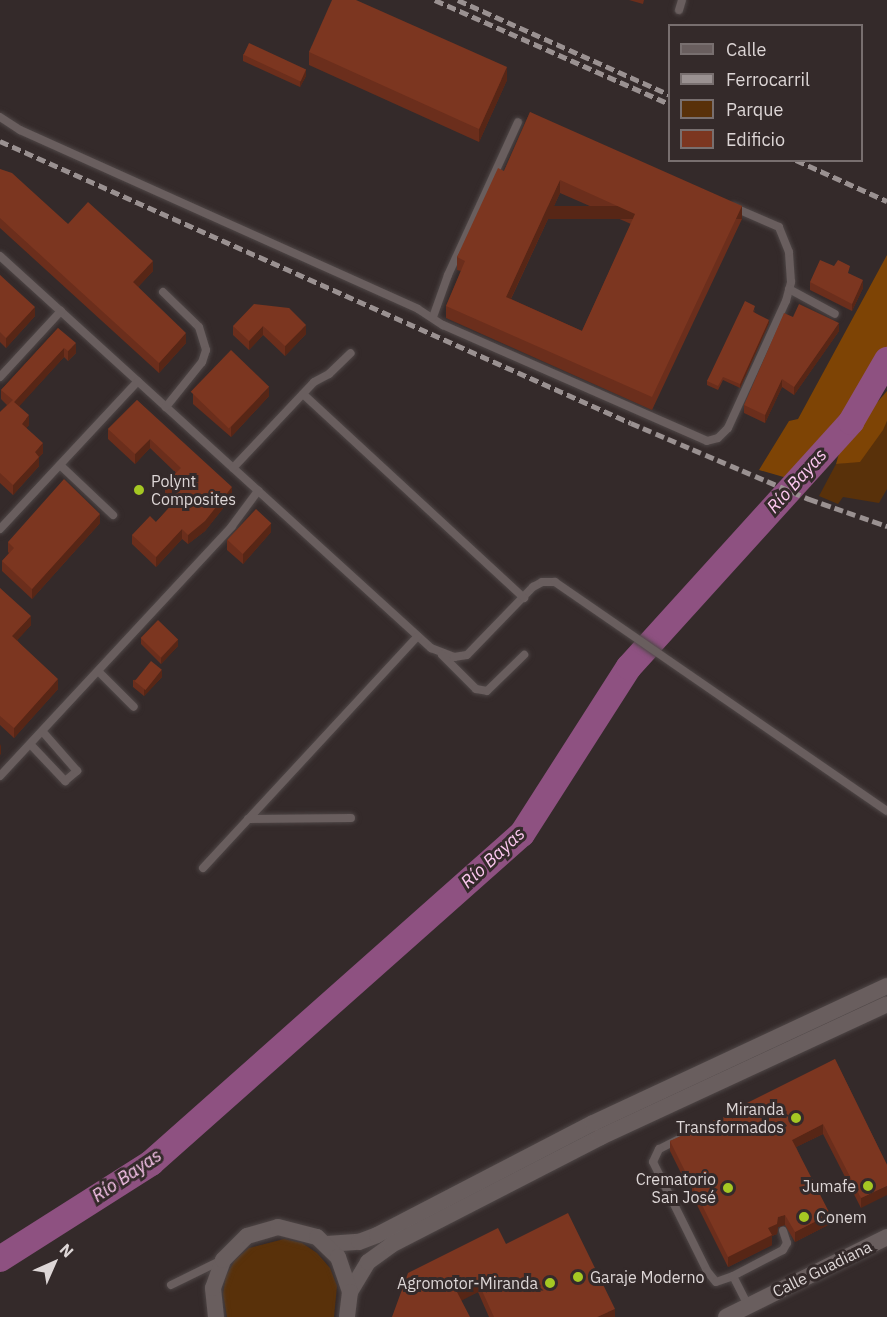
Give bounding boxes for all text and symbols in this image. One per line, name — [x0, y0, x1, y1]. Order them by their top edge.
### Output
legend — [668, 24, 863, 162]
text: Calle — [726, 38, 766, 61]
text: Ferrocarril — [726, 68, 810, 91]
text: Parque — [726, 98, 783, 121]
text: Edificio — [726, 128, 785, 151]
water label: Río Bayas — [762, 444, 832, 518]
place label: Polynt Composites — [151, 471, 236, 509]
marker: Polynt Composites — [132, 483, 146, 497]
water label: Río Bayas — [457, 823, 529, 893]
place label: Miranda Transformados — [676, 1099, 784, 1137]
marker: Miranda Transformados — [789, 1111, 803, 1125]
water label: Río Bayas — [88, 1145, 166, 1207]
place label: Crematorio San José — [636, 1169, 716, 1207]
place label: Jumafe — [802, 1176, 856, 1196]
marker: Jumafe — [861, 1179, 875, 1193]
marker: Crematorio San José — [721, 1181, 735, 1195]
place label: Conem — [816, 1207, 867, 1227]
marker: Conem — [797, 1210, 811, 1224]
north arrow — [24, 1233, 84, 1293]
street label: Calle Guadiana — [769, 1237, 875, 1301]
text: N — [56, 1239, 78, 1261]
place label: Garaje Moderno — [590, 1267, 705, 1287]
marker: Garaje Moderno — [571, 1270, 585, 1284]
place label: Agromotor-Miranda — [397, 1273, 538, 1293]
marker: Agromotor-Miranda — [543, 1276, 557, 1290]

